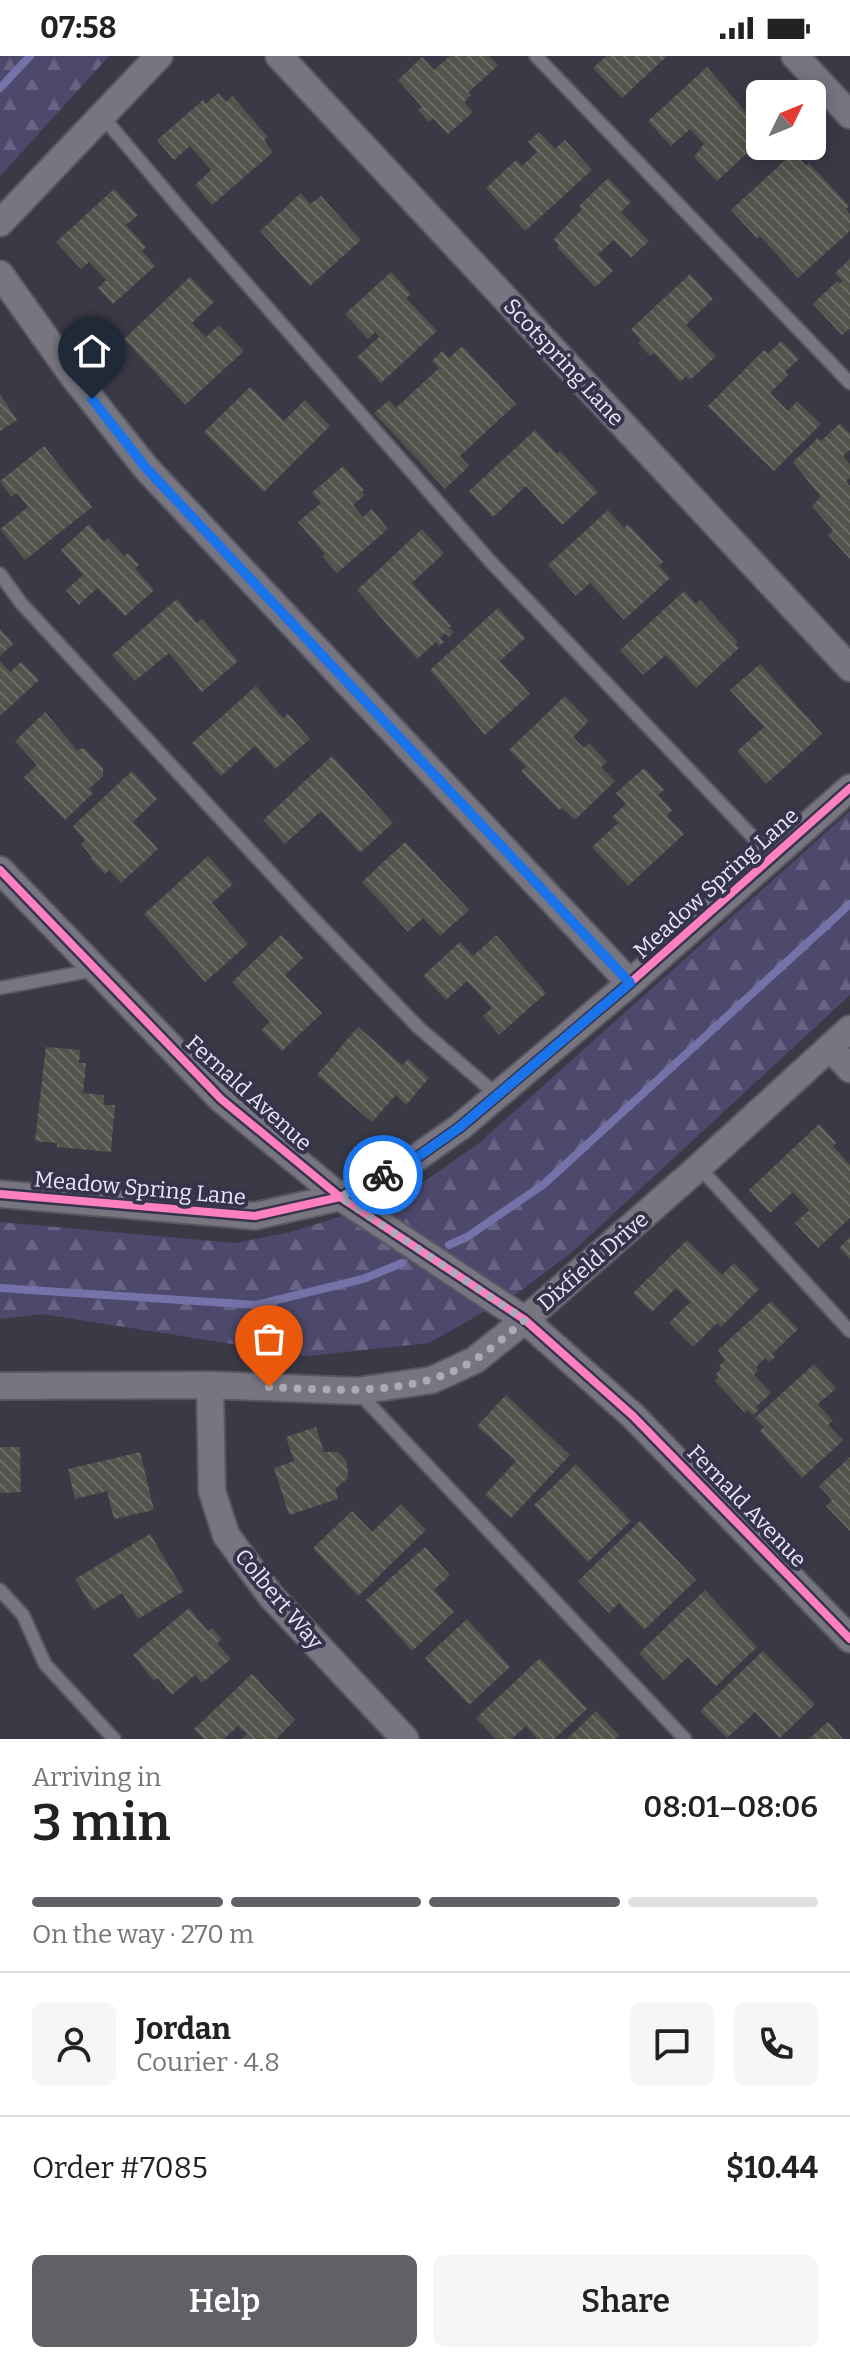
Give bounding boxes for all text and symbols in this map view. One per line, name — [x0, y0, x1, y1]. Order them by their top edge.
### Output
text: 07:58 — [40, 10, 117, 46]
north arrow — [746, 80, 826, 160]
map controls — [746, 80, 826, 160]
street label: Scotspring Lane — [498, 293, 630, 431]
pin — [58, 317, 126, 399]
icon: home — [70, 329, 114, 373]
street label: Meadow Spring Lane — [628, 802, 804, 964]
street label: Fernald Avenue — [181, 1029, 317, 1157]
courier — [343, 1135, 423, 1215]
icon: bike — [361, 1153, 405, 1197]
street label: Meadow Spring Lane — [33, 1165, 247, 1211]
street label: Dixfield Drive — [532, 1206, 654, 1316]
pin — [235, 1305, 303, 1387]
icon: bag — [247, 1317, 291, 1361]
street label: Fernald Avenue — [682, 1439, 812, 1573]
street label: Colbert Way — [229, 1543, 329, 1655]
text: Arriving in — [32, 1762, 161, 1793]
text: 08:01–08:06 — [643, 1789, 818, 1825]
text: 3 min — [32, 1791, 171, 1854]
text: On the way · 270 m — [32, 1919, 254, 1950]
button: person — [32, 2002, 116, 2086]
button: chat — [630, 2002, 714, 2086]
button: phone — [734, 2002, 818, 2086]
text: Jordan — [136, 2011, 231, 2047]
text: Courier · 4.8 — [136, 2047, 280, 2078]
text: Order #7085 — [32, 2150, 208, 2186]
text: $10.44 — [726, 2150, 818, 2186]
button: Help — [32, 2255, 417, 2347]
button: Share — [433, 2255, 818, 2347]

